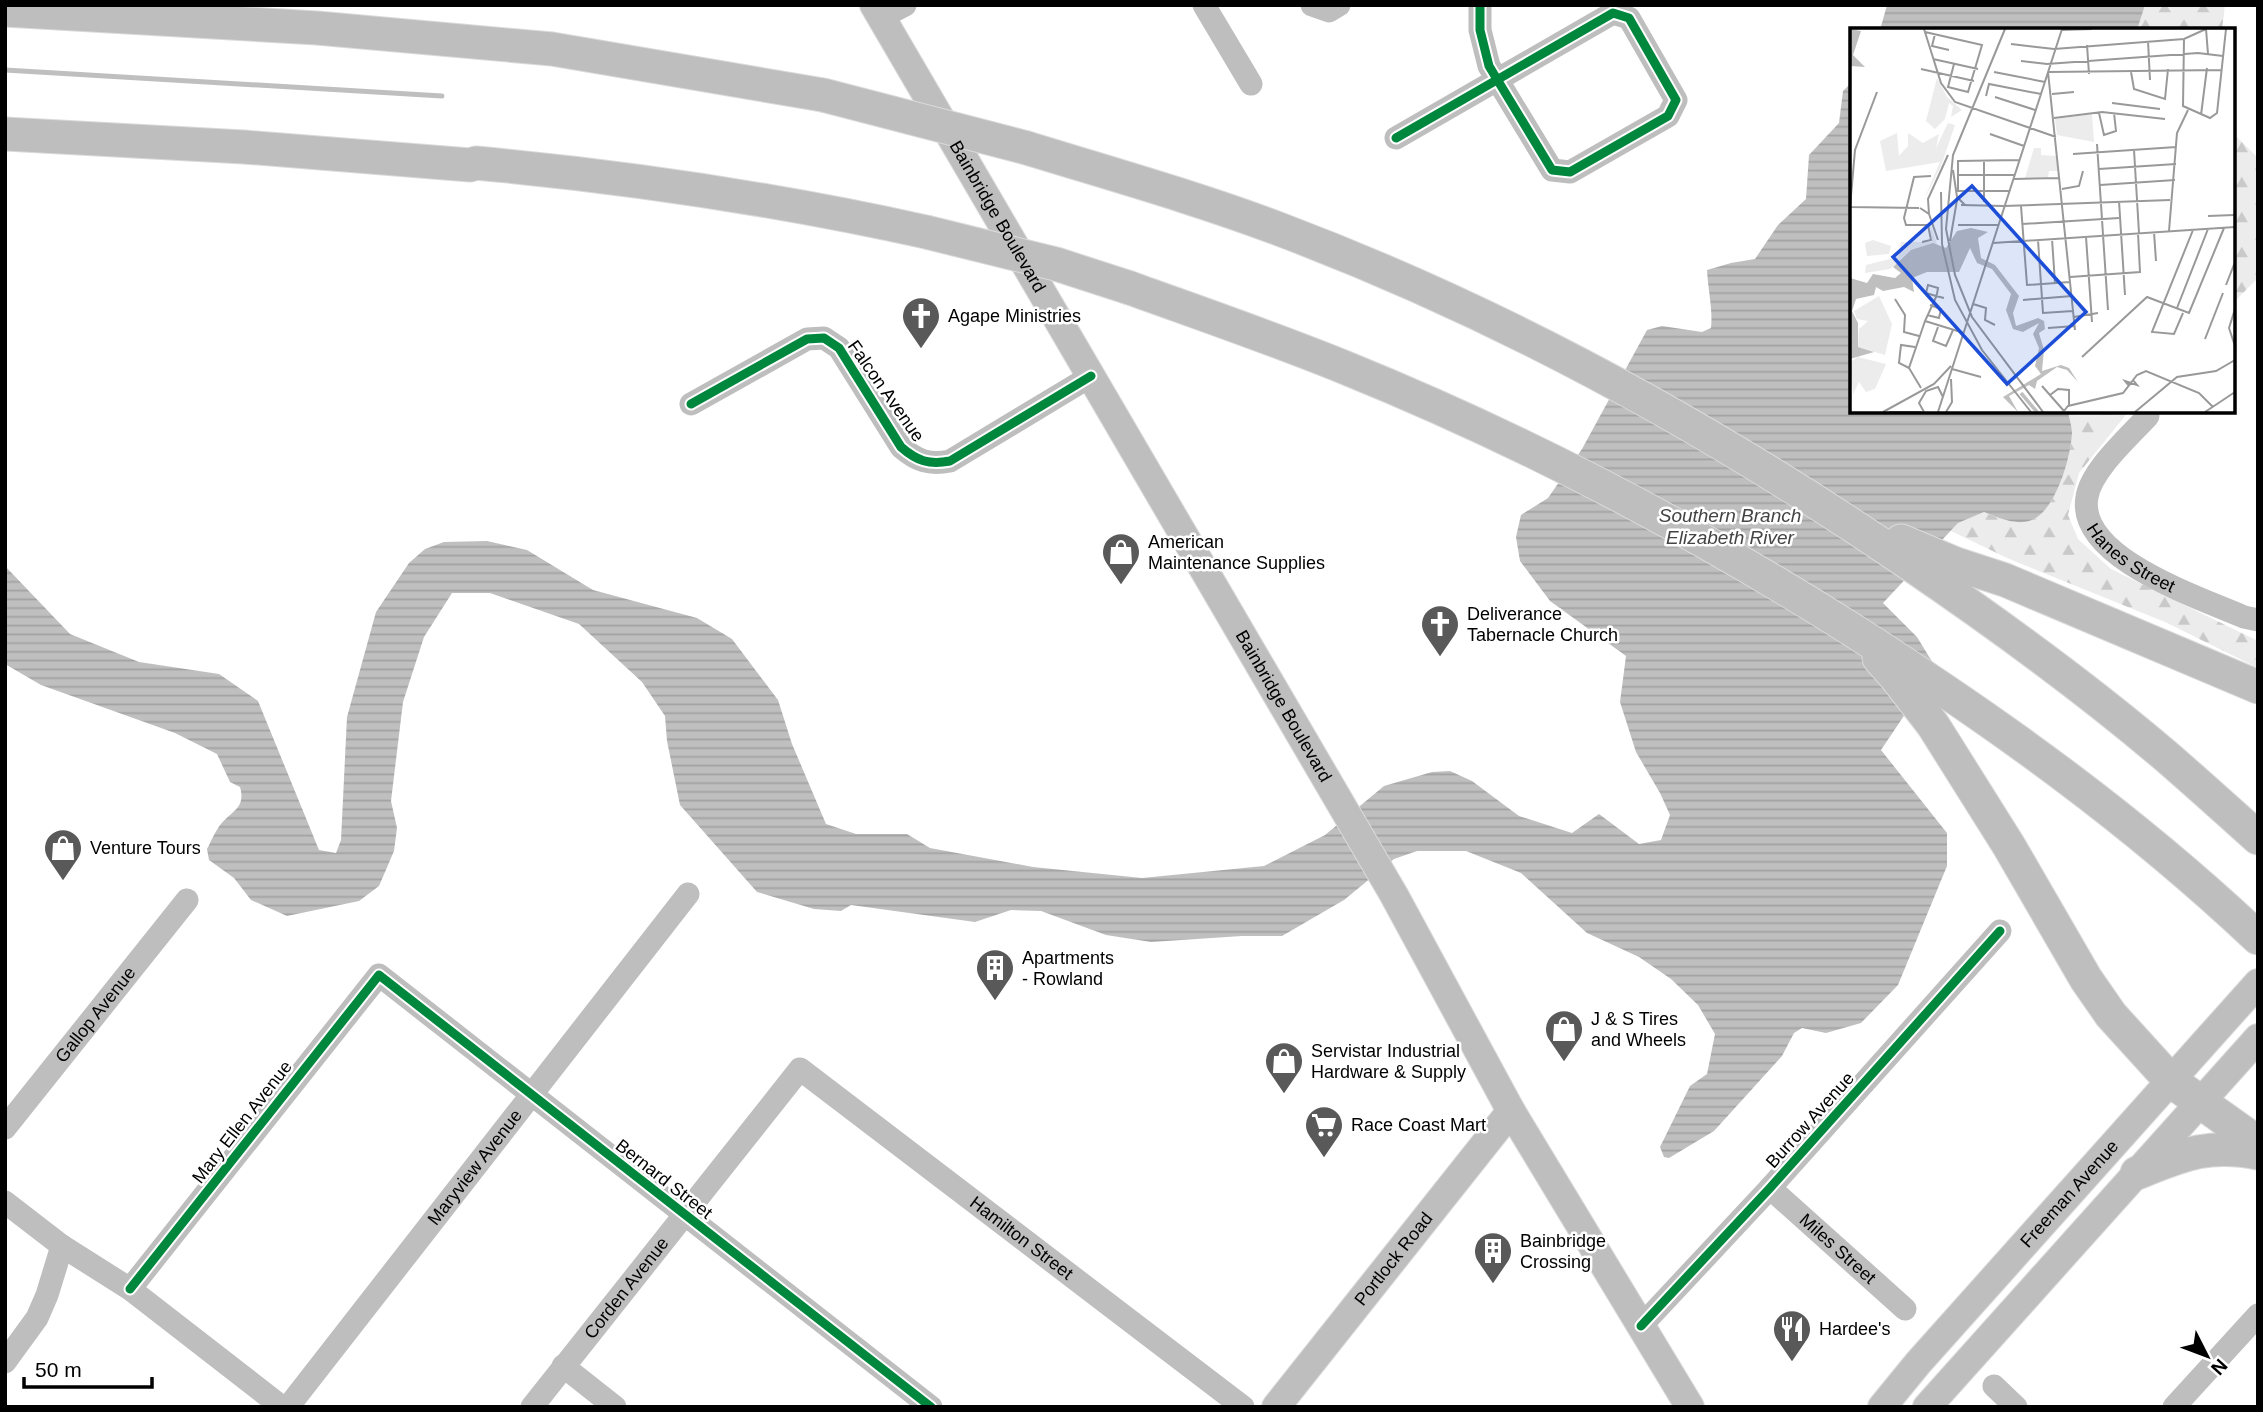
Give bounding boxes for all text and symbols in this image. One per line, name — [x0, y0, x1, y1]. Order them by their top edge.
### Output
inset map — [1850, 28, 2235, 413]
street label: Bainbridge Boulevard — [946, 137, 1050, 296]
church icon: Agape Ministries — [900, 295, 942, 350]
place label: Agape Ministries — [948, 306, 1081, 326]
street label: Falcon Avenue — [844, 337, 928, 445]
water label: Southern Branch Elizabeth River — [1659, 505, 1801, 548]
street label: Hanes Street — [2083, 520, 2178, 596]
shop icon: American Maintenance Supplies — [1100, 531, 1142, 586]
place label: American Maintenance Supplies — [1148, 532, 1325, 573]
church icon: Deliverance Tabernacle Church — [1419, 603, 1461, 658]
place label: Deliverance Tabernacle Church — [1467, 604, 1618, 645]
street label: Bainbridge Boulevard — [1232, 627, 1336, 785]
shop icon: Venture Tours — [42, 827, 84, 882]
place label: Venture Tours — [90, 838, 201, 858]
building icon: Apartments - Rowland — [974, 947, 1016, 1002]
place label: Apartments - Rowland — [1022, 948, 1114, 989]
street label: Gallop Avenue — [51, 963, 140, 1067]
shop icon: J & S Tires and Wheels — [1543, 1008, 1585, 1063]
place label: J & S Tires and Wheels — [1591, 1009, 1686, 1050]
shop icon: Servistar Industrial Hardware & Supply — [1263, 1040, 1305, 1095]
place label: Servistar Industrial Hardware & Supply — [1311, 1041, 1466, 1082]
street label: Mary Ellen Avenue — [188, 1057, 296, 1187]
street label: Burrow Avenue — [1762, 1068, 1858, 1172]
supermarket icon: Race Coast Mart — [1303, 1104, 1345, 1159]
street label: Maryview Avenue — [424, 1106, 526, 1229]
place label: Race Coast Mart — [1351, 1115, 1486, 1135]
street label: Bernard Street — [612, 1135, 716, 1223]
street label: Freeman Avenue — [2016, 1136, 2123, 1251]
street label: Hamilton Street — [966, 1192, 1077, 1284]
street label: Portlock Road — [1351, 1208, 1437, 1309]
street label: Miles Street — [1796, 1210, 1880, 1288]
building icon: Bainbridge Crossing — [1472, 1230, 1514, 1285]
place label: Bainbridge Crossing — [1520, 1231, 1606, 1272]
street label: Corden Avenue — [580, 1233, 673, 1343]
restaurant icon: Hardee's — [1771, 1308, 1813, 1363]
place label: Hardee's — [1819, 1319, 1890, 1339]
north arrow — [2172, 1321, 2242, 1391]
scale bar — [24, 1346, 152, 1390]
text: N — [2207, 1355, 2232, 1379]
text: 50 m — [35, 1358, 82, 1381]

